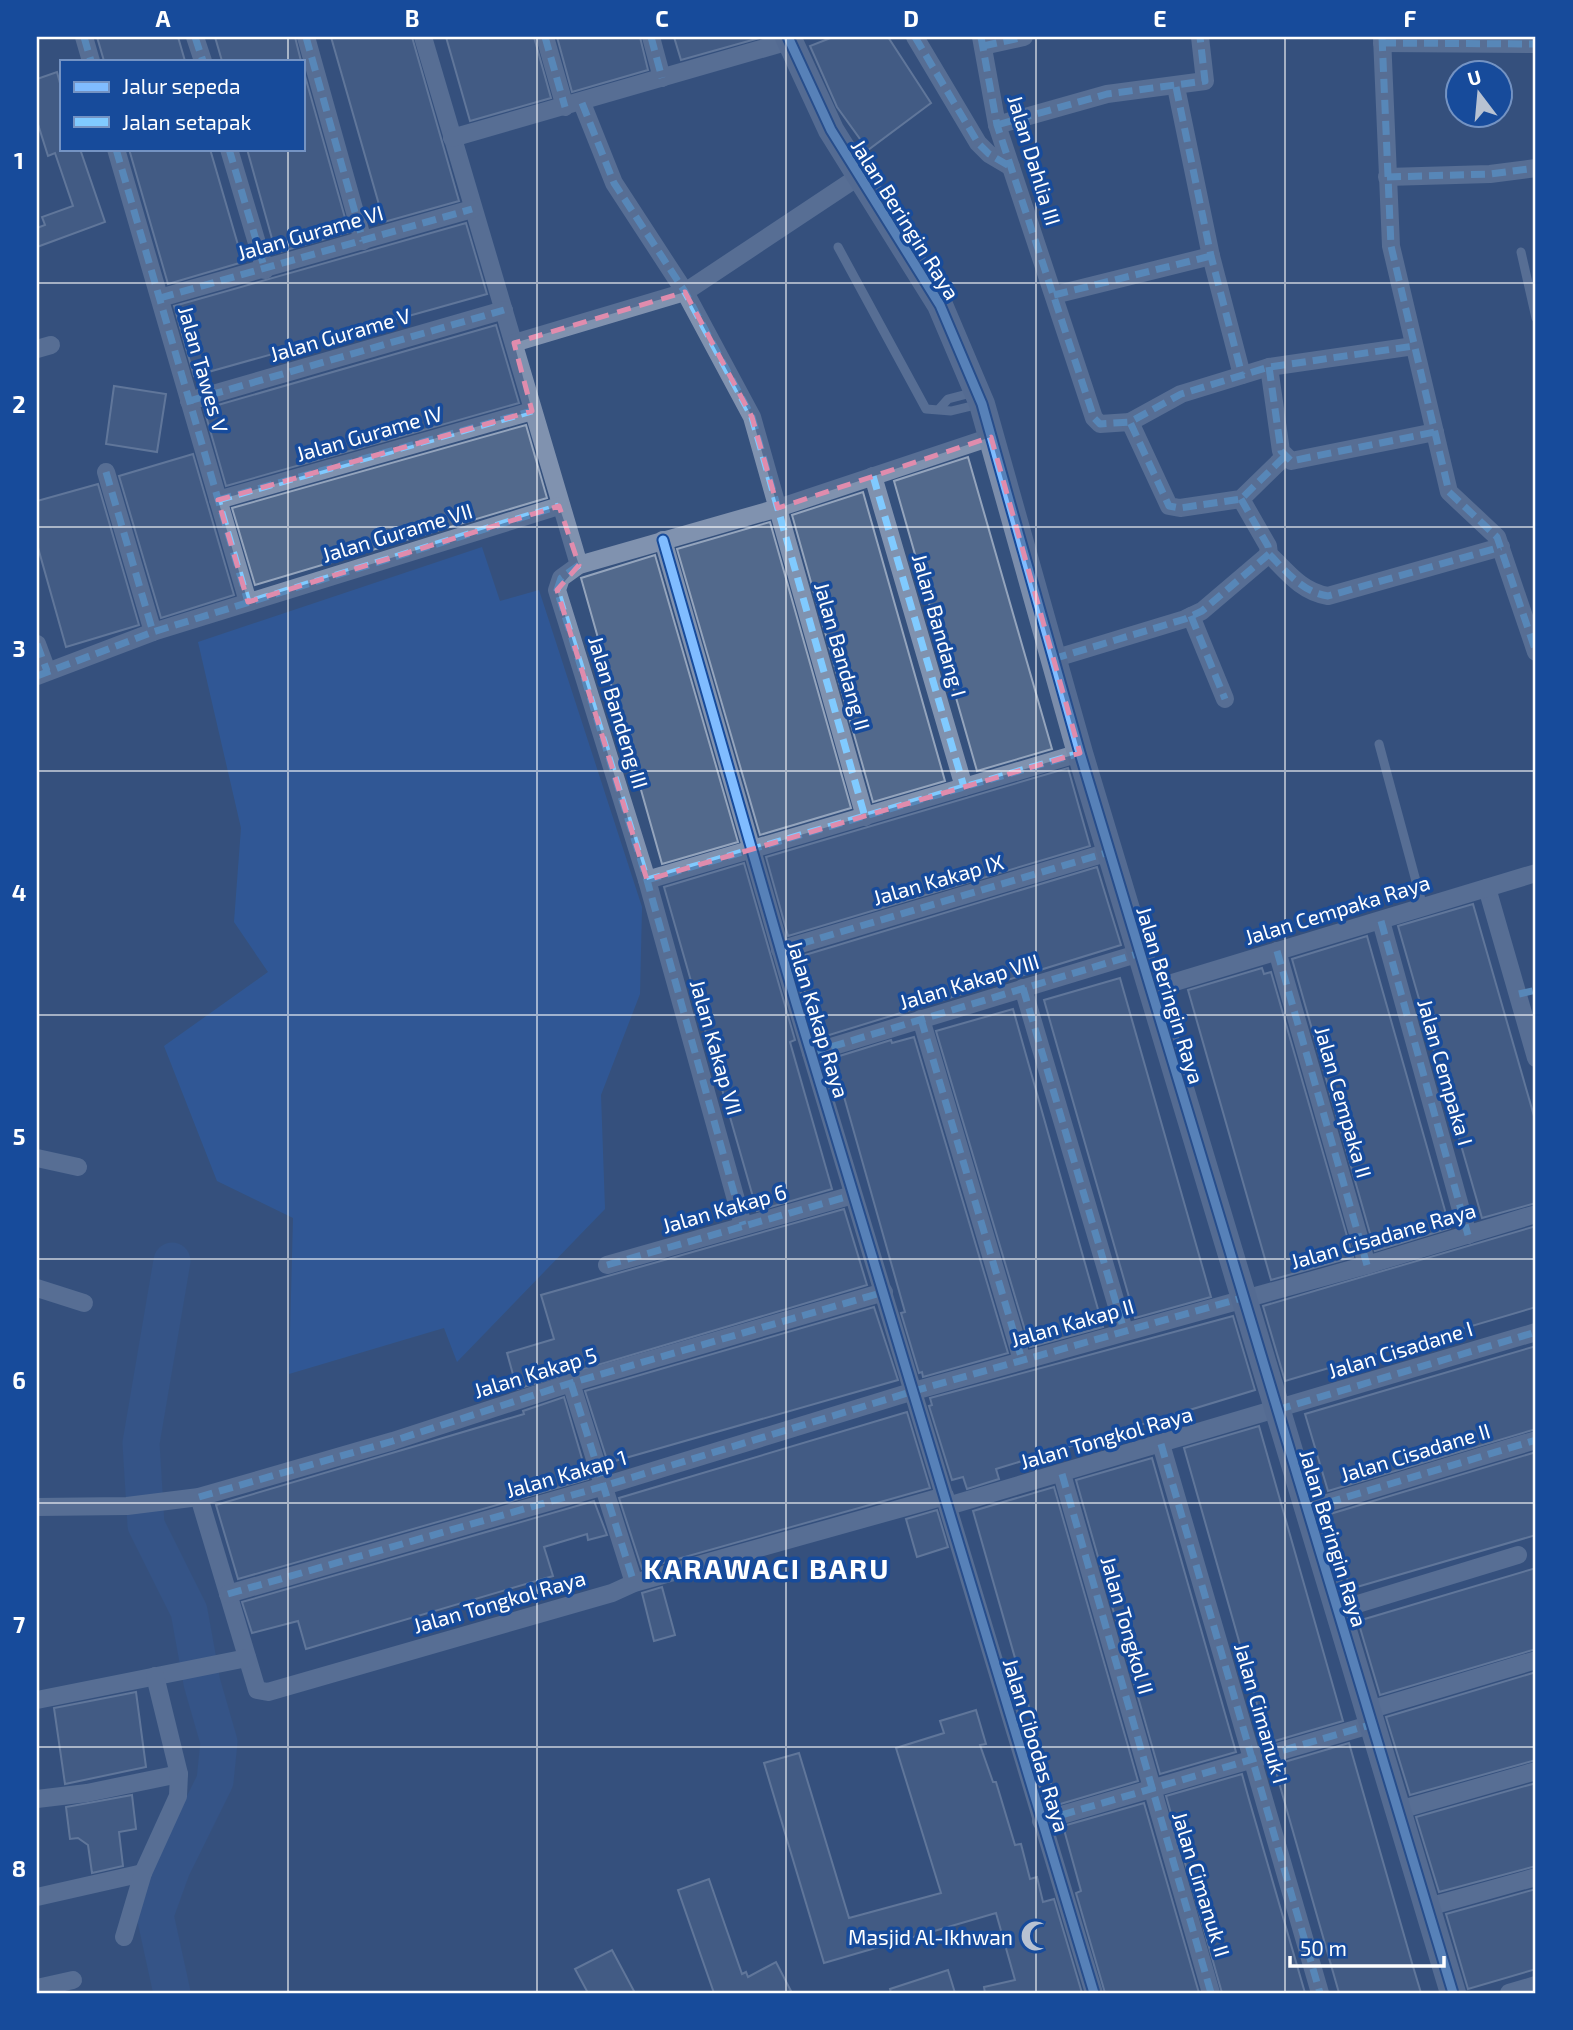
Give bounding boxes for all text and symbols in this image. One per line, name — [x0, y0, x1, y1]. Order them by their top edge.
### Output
text: A — [155, 4, 171, 32]
text: B — [405, 4, 419, 32]
text: C — [655, 4, 669, 32]
text: D — [903, 4, 919, 32]
text: E — [1153, 4, 1167, 32]
text: F — [1404, 4, 1417, 32]
legend — [60, 60, 304, 150]
north arrow — [1444, 60, 1514, 130]
text: U — [1465, 64, 1484, 90]
text: Jalur sepeda — [122, 73, 241, 98]
street label: Jalan Dahlia III — [1003, 92, 1067, 228]
text: Jalan setapak — [122, 109, 252, 134]
street label: Jalan Beringin Raya — [847, 134, 965, 304]
text: 1 — [14, 146, 24, 174]
street label: Jalan Gurame VI — [234, 199, 386, 265]
street label: Jalan Gurame V — [267, 302, 413, 366]
street label: Jalan Tawes V — [174, 303, 234, 435]
text: 2 — [12, 390, 26, 418]
street label: Jalan Gurame IV — [293, 400, 445, 466]
street label: Jalan Gurame VII — [319, 497, 475, 567]
street label: Jalan Bandang I — [908, 551, 972, 699]
street label: Jalan Bandang II — [810, 579, 876, 733]
street label: Jalan Bandeng III — [584, 633, 654, 791]
text: 3 — [12, 634, 26, 662]
street label: Jalan Kakap IX — [870, 848, 1006, 910]
street label: Jalan Cempaka Raya — [1241, 869, 1433, 949]
text: 4 — [12, 878, 26, 906]
street label: Jalan Beringin Raya — [1132, 903, 1210, 1087]
street label: Jalan Kakap Raya — [783, 937, 855, 1101]
street label: Jalan Kakap VIII — [896, 948, 1042, 1014]
street label: Jalan Kakap VII — [686, 976, 748, 1118]
street label: Jalan Cempaka I — [1413, 996, 1479, 1148]
street label: Jalan Cempaka II — [1310, 1023, 1378, 1181]
text: 5 — [13, 1122, 25, 1150]
street label: Jalan Kakap 6 — [659, 1178, 789, 1238]
street label: Jalan Cisadane Raya — [1288, 1197, 1478, 1273]
street label: Jalan Kakap II — [1007, 1292, 1137, 1352]
street label: Jalan Cisadane I — [1325, 1315, 1475, 1383]
street label: Jalan Kakap 5 — [470, 1341, 600, 1403]
text: 6 — [12, 1366, 26, 1394]
street label: Jalan Tongkol Raya — [1017, 1400, 1195, 1474]
street label: Jalan Cisadane II — [1337, 1417, 1493, 1487]
street label: Jalan Kakap 1 — [503, 1444, 629, 1502]
street label: Jalan Beringin Raya — [1295, 1446, 1373, 1630]
district label: KARAWACI BARU — [644, 1551, 890, 1585]
street label: Jalan Tongkol II — [1096, 1553, 1160, 1697]
street label: Jalan Tongkol Raya — [410, 1564, 588, 1638]
text: 7 — [13, 1610, 25, 1638]
street label: Jalan Cimanuk I — [1230, 1640, 1294, 1786]
street label: Jalan Cibodas Raya — [999, 1655, 1075, 1835]
street label: Jalan Cimanuk II — [1168, 1808, 1236, 1960]
text: 8 — [12, 1854, 26, 1882]
mosque icon: Masjid Al-Ikhwan — [1019, 1919, 1053, 1953]
place label: Masjid Al-Ikhwan — [848, 1924, 1013, 1950]
scale bar — [1290, 1925, 1444, 1969]
text: 50 m — [1300, 1935, 1347, 1960]

